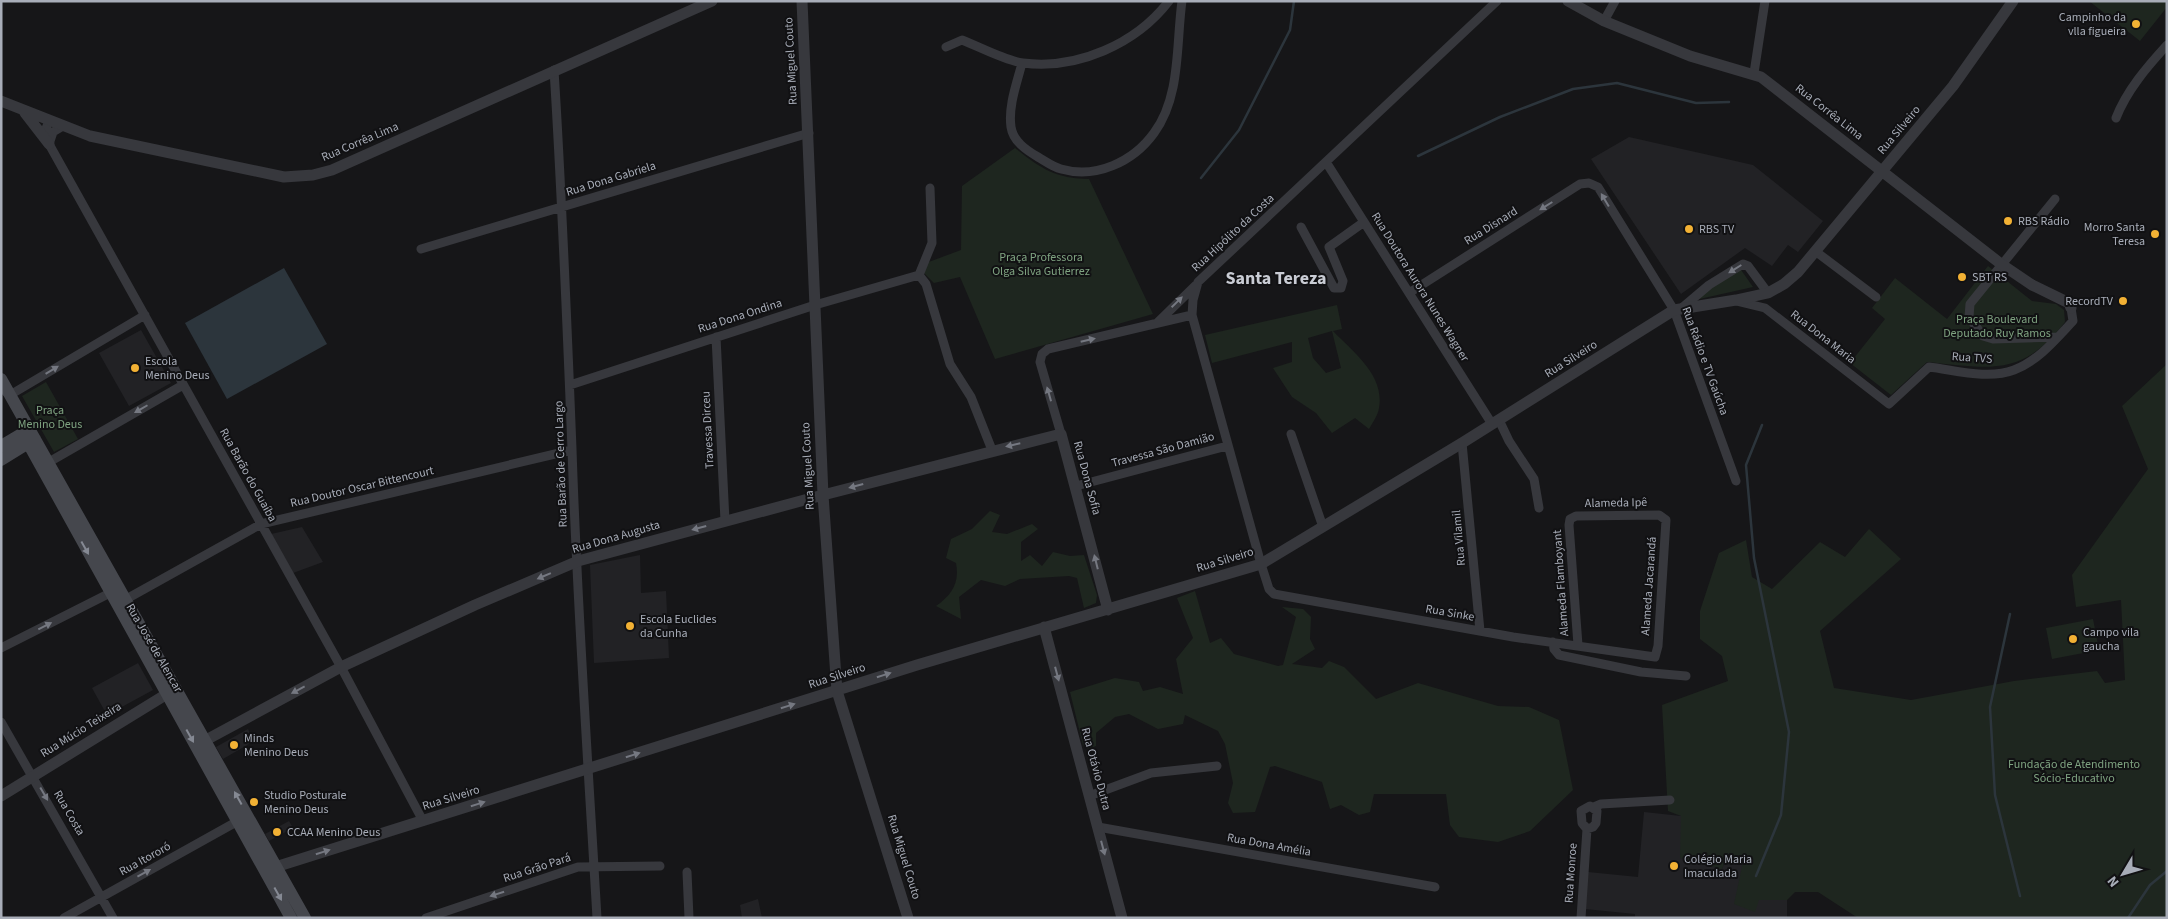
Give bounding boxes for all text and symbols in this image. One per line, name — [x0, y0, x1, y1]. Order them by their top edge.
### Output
place label: Campinho da vlla figueira — [2059, 9, 2126, 40]
street label: Rua Miguel Couto — [780, 17, 802, 105]
marker: Campinho da vlla figueira — [2130, 18, 2142, 30]
street label: Rua Corrêa Lima — [1791, 80, 1867, 144]
street label: Rua Silveiro — [1873, 102, 1925, 158]
street label: Rua Corrêa Lima — [319, 118, 401, 166]
street label: Rua Dona Gabriela — [564, 157, 658, 201]
street label: Rua Hipólito da Costa — [1188, 190, 1278, 276]
one-way arrow — [1601, 193, 1610, 207]
one-way arrow — [1540, 201, 1553, 210]
street label: Rua Disnard — [1461, 203, 1521, 249]
street label: Rua Doutora Aurora Nunes Wagner — [1367, 209, 1473, 366]
place label: RBS Rádio — [2018, 213, 2069, 230]
marker: RBS Rádio — [2002, 215, 2014, 227]
place label: Morro Santa Teresa — [2084, 219, 2145, 250]
place label: RBS TV — [1699, 221, 1735, 238]
marker: RBS TV — [1683, 223, 1695, 235]
marker: Morro Santa Teresa — [2149, 228, 2161, 240]
park label: Praça Professora Olga Silva Gutierrez — [992, 249, 1090, 280]
one-way arrow — [1728, 264, 1741, 273]
district label: Santa Tereza — [1225, 266, 1327, 291]
place label: SBT RS — [1972, 269, 2007, 286]
marker: SBT RS — [1956, 271, 1968, 283]
place label: RecordTV — [2065, 293, 2114, 310]
street label: Rua Dona Ondina — [696, 294, 784, 338]
marker: RecordTV — [2117, 295, 2129, 307]
one-way arrow — [1171, 296, 1183, 308]
street label: Rua Rádio e TV Gaúcha — [1677, 304, 1733, 418]
street label: Rua Dona Maria — [1787, 306, 1859, 368]
park label: Praça Boulevard Deputado Ruy Ramos — [1943, 311, 2051, 342]
one-way arrow — [1080, 336, 1095, 344]
street label: Rua Silveiro — [1541, 336, 1601, 382]
street label: Rua TVS — [1951, 348, 1993, 368]
place label: Escola Menino Deus — [145, 353, 210, 384]
marker: Escola Menino Deus — [129, 362, 141, 374]
one-way arrow — [45, 365, 58, 374]
one-way arrow — [1045, 386, 1053, 401]
street label: Travessa Dirceu — [697, 391, 719, 469]
street label: Rua Barão de Cerro Largo — [550, 400, 572, 528]
park label: Praça Menino Deus — [18, 402, 82, 433]
one-way arrow — [134, 405, 149, 413]
street label: Rua Miguel Couto — [797, 422, 819, 510]
street label: Rua Barão do Guaíba — [215, 425, 281, 525]
street label: Travessa São Damião — [1110, 428, 1216, 472]
street label: Rua Dona Sofia — [1069, 439, 1105, 517]
one-way arrow — [1006, 441, 1021, 449]
street label: Rua Doutor Oscar Bittencourt — [289, 462, 435, 512]
one-way arrow — [849, 482, 864, 490]
street label: Alameda Ipê — [1585, 494, 1647, 512]
street label: Rua Vilamil — [1448, 509, 1470, 567]
street label: Rua Dona Augusta — [570, 516, 662, 558]
one-way arrow — [692, 524, 707, 532]
street label: Alameda Flamboyant — [1549, 529, 1573, 637]
street label: Alameda Jacarandá — [1637, 536, 1661, 636]
one-way arrow — [81, 540, 89, 555]
street label: Rua Silveiro — [1194, 543, 1256, 577]
one-way arrow — [1091, 555, 1099, 570]
one-way arrow — [537, 572, 551, 580]
street label: Rua José de Alencar — [122, 600, 187, 696]
street label: Rua Sinke — [1424, 600, 1476, 626]
place label: Escola Euclides da Cunha — [640, 611, 717, 642]
marker: Escola Euclides da Cunha — [624, 620, 636, 632]
one-way arrow — [38, 622, 52, 630]
place label: Campo vila gaucha — [2083, 624, 2139, 655]
marker: Campo vila gaucha — [2067, 633, 2079, 645]
street label: Rua Silveiro — [806, 659, 868, 693]
one-way arrow — [1053, 667, 1061, 682]
one-way arrow — [876, 671, 891, 679]
one-way arrow — [291, 686, 305, 694]
street label: Rua Múcio Teixeira — [37, 698, 125, 762]
one-way arrow — [781, 702, 796, 710]
street label: Rua Otávio Dutra — [1077, 726, 1115, 812]
one-way arrow — [186, 729, 195, 743]
place label: Minds Menino Deus — [244, 730, 309, 761]
marker: Minds Menino Deus — [228, 739, 240, 751]
one-way arrow — [626, 751, 641, 759]
park label: Fundação de Atendimento Sócio-Educativo — [2008, 756, 2140, 787]
street label: Rua Silveiro — [420, 781, 482, 815]
one-way arrow — [39, 787, 48, 801]
street label: Rua Costa — [49, 787, 89, 839]
place label: Studio Posturale Menino Deus — [264, 787, 347, 818]
one-way arrow — [234, 790, 242, 805]
marker: Studio Posturale Menino Deus — [248, 796, 260, 808]
one-way arrow — [470, 799, 485, 807]
street label: Rua Miguel Couto — [883, 813, 925, 901]
place label: CCAA Menino Deus — [287, 824, 380, 841]
marker: CCAA Menino Deus — [271, 826, 283, 838]
street label: Rua Dona Amélia — [1226, 829, 1312, 861]
street label: Rua Itororó — [116, 838, 174, 880]
one-way arrow — [1100, 841, 1108, 856]
street label: Rua Monroe — [1560, 842, 1582, 904]
one-way arrow — [315, 848, 330, 856]
street label: Rua Grão Pará — [501, 849, 573, 887]
north arrow — [2098, 849, 2148, 899]
place label: Colégio Maria Imaculada — [1684, 851, 1752, 882]
marker: Colégio Maria Imaculada — [1668, 860, 1680, 872]
one-way arrow — [138, 869, 151, 878]
text: N — [2103, 872, 2124, 891]
one-way arrow — [274, 887, 282, 901]
one-way arrow — [490, 891, 505, 898]

